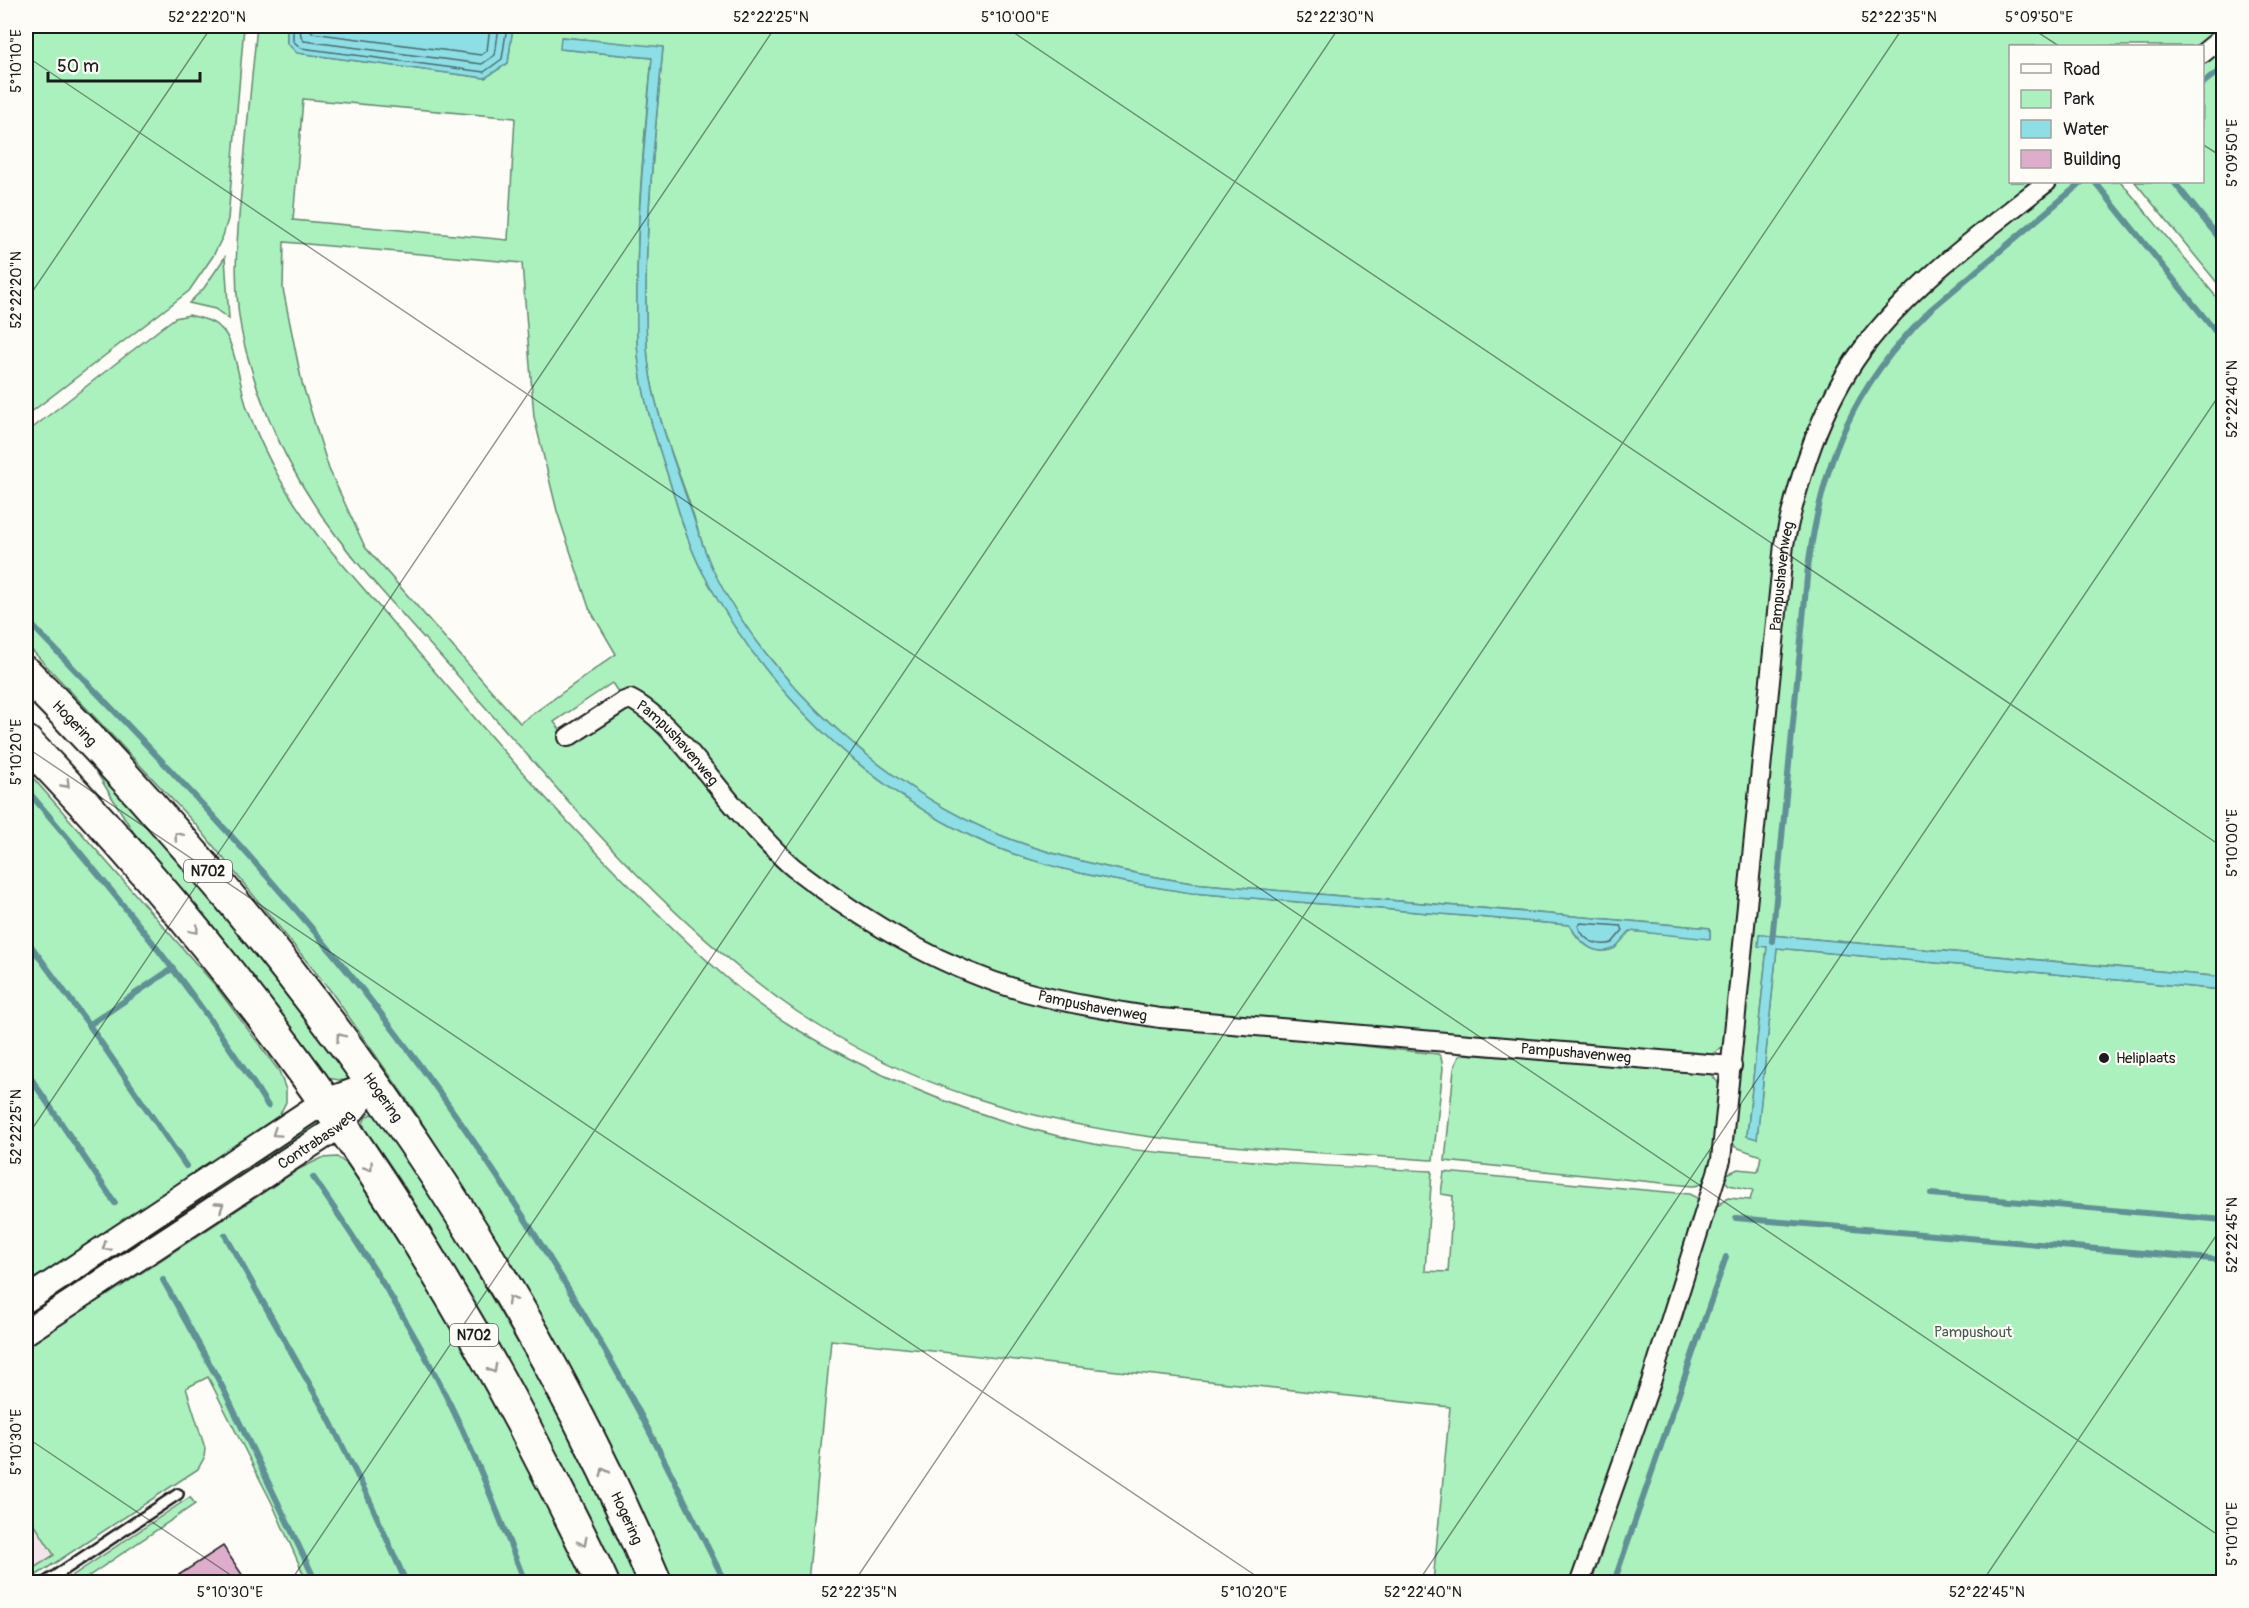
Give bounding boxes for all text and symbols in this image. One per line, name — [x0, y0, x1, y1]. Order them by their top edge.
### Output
text: 52°22'20"N — [168, 8, 246, 27]
text: 52°22'25"N — [733, 8, 809, 27]
text: 5°10'00"E — [981, 8, 1049, 27]
text: 52°22'30"N — [1296, 8, 1374, 27]
text: 52°22'35"N — [1861, 8, 1937, 27]
text: 5°09'50"E — [2005, 8, 2073, 27]
text: 5°10'10"E — [7, 29, 26, 93]
scale bar — [48, 45, 200, 83]
legend — [2009, 45, 2204, 183]
text: 50 m — [57, 55, 99, 78]
text: Road — [2063, 58, 2100, 81]
text: Park — [2063, 88, 2095, 111]
text: Water — [2063, 118, 2109, 141]
text: 5°09'50"E — [2223, 119, 2242, 187]
text: Building — [2063, 148, 2121, 171]
text: 52°22'20"N — [7, 251, 26, 329]
text: 52°22'40"N — [2223, 360, 2242, 438]
street label: Pampushavenweg — [1766, 519, 1798, 632]
street label: Hogering — [48, 696, 101, 750]
street label: Pampushavenweg — [633, 696, 723, 789]
text: 5°10'20"E — [7, 719, 26, 785]
one-way arrow — [59, 777, 70, 788]
text: 5°10'00"E — [2223, 809, 2242, 877]
one-way arrow — [175, 832, 186, 843]
road number: N702 — [184, 860, 232, 882]
one-way arrow — [188, 924, 199, 935]
street label: Pampushavenweg — [1036, 986, 1149, 1025]
one-way arrow — [336, 1032, 347, 1043]
street label: Pampushavenweg — [1520, 1039, 1632, 1067]
place label: Heliplaats — [2116, 1049, 2176, 1068]
marker: Heliplaats — [2097, 1051, 2111, 1065]
street label: Hogering — [359, 1069, 407, 1126]
text: 52°22'25"N — [7, 1089, 26, 1165]
street label: Contrabasweg — [274, 1106, 359, 1174]
one-way arrow — [272, 1126, 282, 1138]
one-way arrow — [362, 1160, 373, 1171]
text: 52°22'45"N — [2223, 1197, 2242, 1273]
one-way arrow — [213, 1202, 224, 1213]
one-way arrow — [102, 1239, 112, 1251]
one-way arrow — [507, 1296, 519, 1306]
park label: Pampushout — [1934, 1323, 2013, 1342]
road number: N702 — [450, 1324, 498, 1346]
one-way arrow — [486, 1363, 497, 1373]
text: 5°10'30"E — [7, 1409, 26, 1475]
one-way arrow — [599, 1468, 611, 1479]
street label: Hogering — [606, 1488, 647, 1548]
text: 5°10'10"E — [2223, 1502, 2242, 1566]
one-way arrow — [575, 1535, 587, 1546]
text: 5°10'30"E — [197, 1583, 263, 1602]
text: 52°22'35"N — [821, 1583, 897, 1602]
text: 5°10'20"E — [1221, 1583, 1287, 1602]
text: 52°22'40"N — [1384, 1583, 1462, 1602]
text: 52°22'45"N — [1949, 1583, 2025, 1602]

